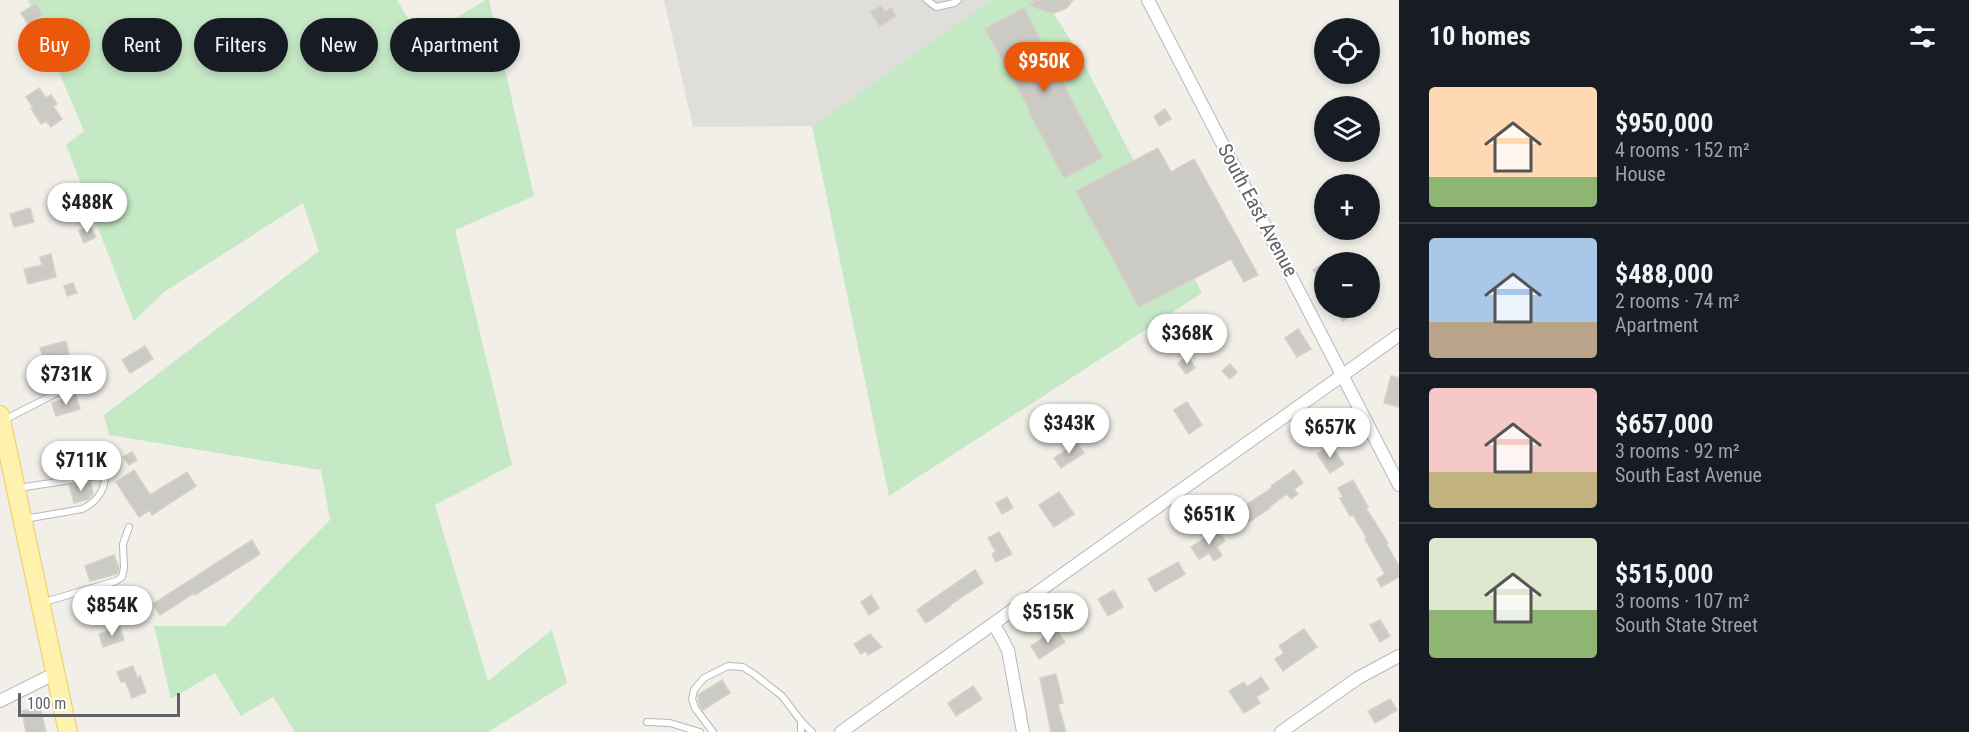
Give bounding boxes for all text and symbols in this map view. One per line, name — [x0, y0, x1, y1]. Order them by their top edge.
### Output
chip: Buy — [18, 18, 90, 72]
chip: Rent — [102, 18, 182, 72]
chip: Filters — [194, 18, 288, 72]
chip: New — [300, 18, 378, 72]
chip: Apartment — [390, 18, 520, 72]
map controls — [1314, 18, 1380, 318]
button: locate — [1314, 18, 1380, 84]
icon: filters — [1906, 20, 1939, 53]
text: 10 homes — [1429, 21, 1531, 51]
pin: $950K — [1002, 42, 1086, 93]
text: $950K — [1018, 49, 1070, 73]
button: layers — [1314, 96, 1380, 162]
text: $950,000 — [1615, 108, 1713, 138]
icon: home — [1477, 111, 1549, 183]
text: 4 rooms · 152 m² — [1615, 138, 1750, 162]
street label: South East Avenue — [1213, 139, 1303, 281]
text: House — [1615, 162, 1666, 186]
button: + — [1314, 174, 1380, 240]
pin: $488K — [45, 183, 129, 234]
text: $488K — [61, 190, 113, 214]
button: − — [1314, 252, 1380, 318]
text: $488,000 — [1615, 259, 1713, 289]
icon: home — [1477, 262, 1549, 334]
text: 2 rooms · 74 m² — [1615, 289, 1740, 313]
text: Apartment — [1615, 313, 1699, 337]
pin: $368K — [1145, 314, 1229, 365]
text: $368K — [1161, 321, 1213, 345]
pin: $731K — [24, 355, 108, 406]
text: $731K — [40, 362, 92, 386]
pin: $343K — [1027, 404, 1111, 455]
pin: $657K — [1288, 408, 1372, 459]
text: $657,000 — [1615, 409, 1713, 439]
text: $343K — [1043, 411, 1095, 435]
icon: home — [1477, 412, 1549, 484]
text: $657K — [1304, 415, 1356, 439]
text: 3 rooms · 92 m² — [1615, 439, 1740, 463]
pin: $711K — [39, 441, 123, 492]
text: $711K — [55, 448, 107, 472]
text: South East Avenue — [1615, 463, 1762, 487]
pin: $651K — [1167, 495, 1251, 546]
text: $651K — [1183, 502, 1235, 526]
text: $515,000 — [1615, 559, 1713, 589]
icon: home — [1477, 562, 1549, 634]
pin: $854K — [70, 586, 154, 637]
text: 3 rooms · 107 m² — [1615, 589, 1750, 613]
text: $854K — [86, 593, 138, 617]
pin: $515K — [1006, 593, 1090, 644]
text: $515K — [1022, 600, 1074, 624]
text: South State Street — [1615, 613, 1758, 637]
scale bar — [18, 690, 180, 718]
text: 100 m — [27, 694, 66, 713]

